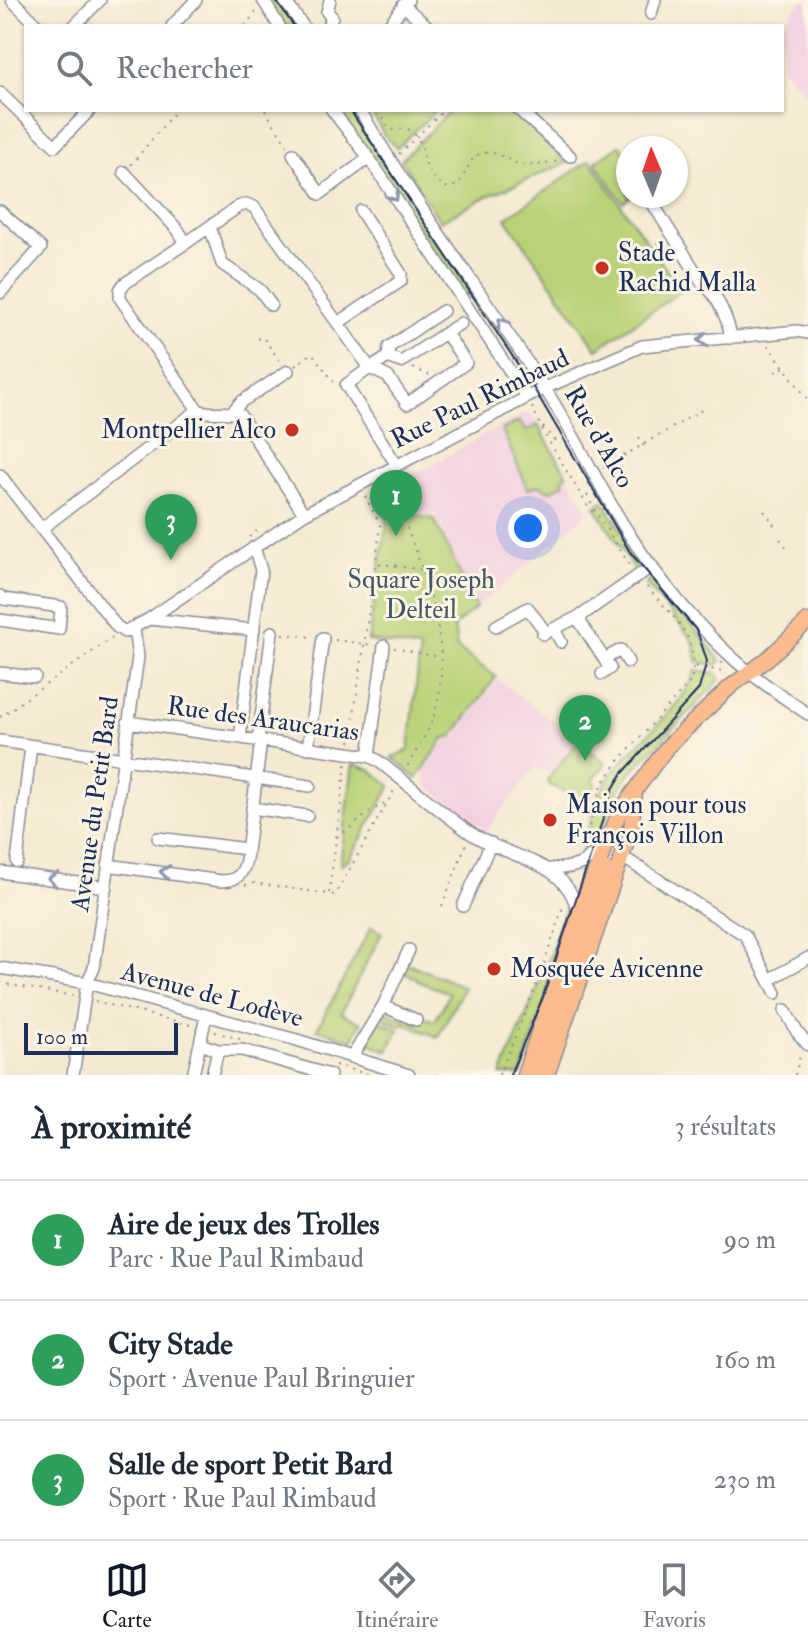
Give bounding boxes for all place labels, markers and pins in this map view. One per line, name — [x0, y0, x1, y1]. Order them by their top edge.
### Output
place label: Stade Rachid Malla — [618, 237, 756, 299]
marker: Stade Rachid Malla — [593, 259, 611, 277]
place label: Montpellier Alco — [101, 414, 276, 447]
marker: Montpellier Alco — [283, 421, 301, 439]
pin: 1 — [370, 470, 422, 536]
pin: 3 — [145, 494, 197, 560]
pin: 2 — [559, 695, 611, 761]
place label: Maison pour tous François Villon — [566, 789, 747, 851]
marker: Maison pour tous François Villon — [541, 811, 559, 829]
place label: Mosquée Avicenne — [510, 953, 703, 985]
marker: Mosquée Avicenne — [485, 960, 503, 978]

